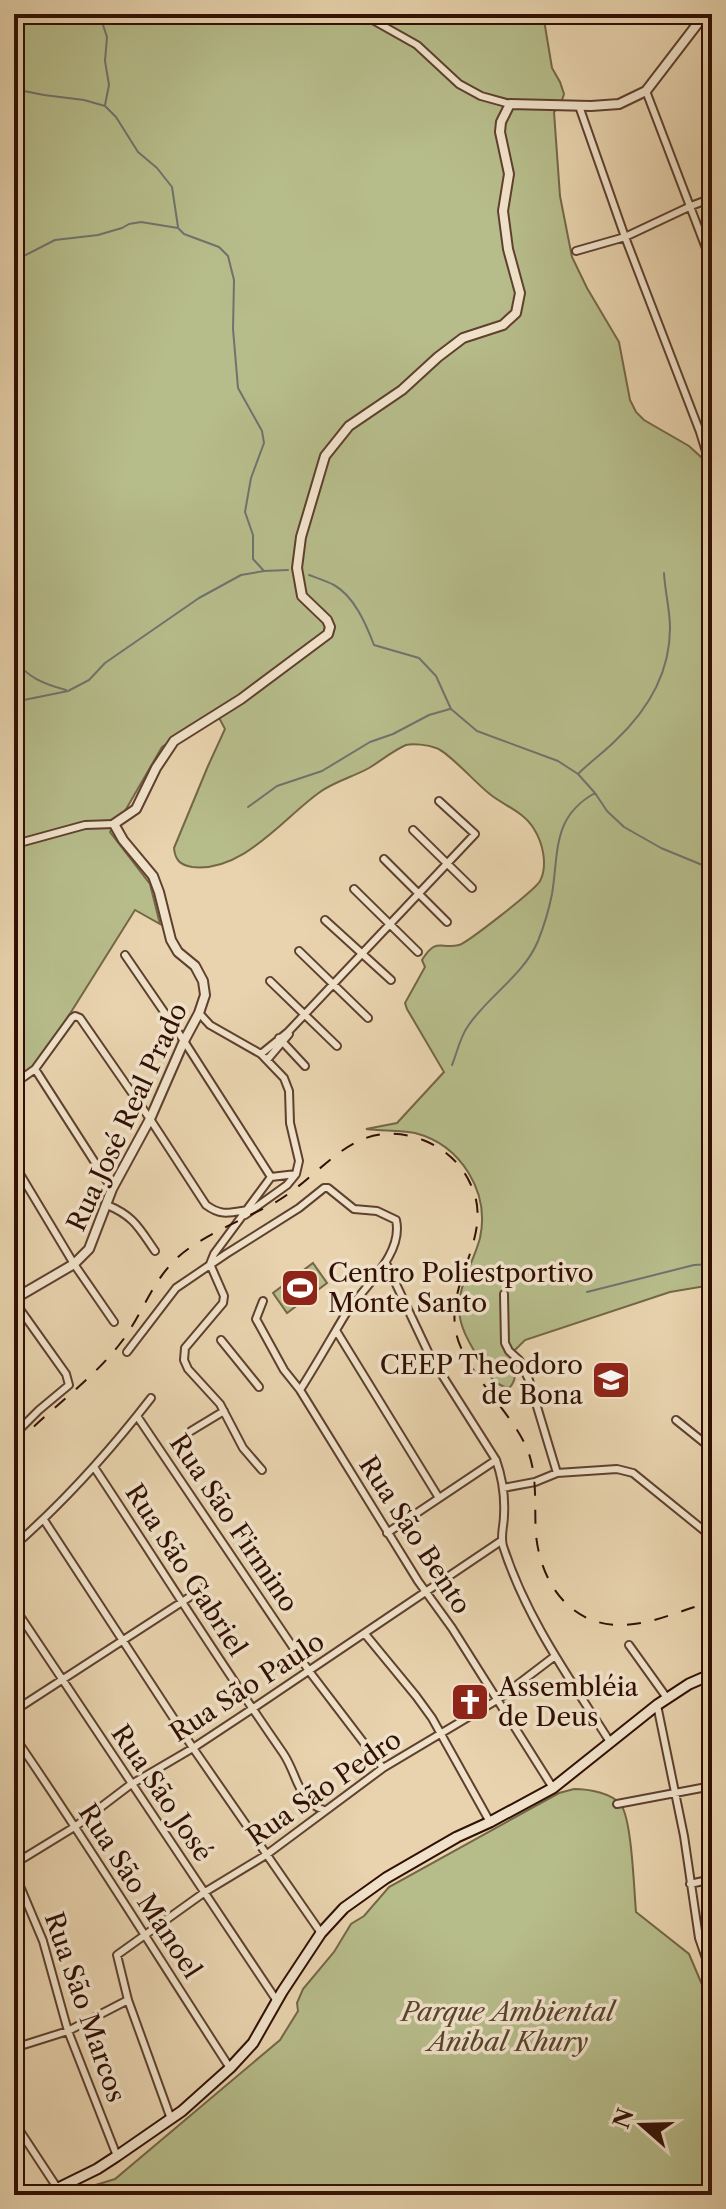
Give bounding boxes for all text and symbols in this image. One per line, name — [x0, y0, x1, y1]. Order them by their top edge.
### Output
street label: Rua José Real Prado — [60, 998, 194, 1236]
place label: Centro Poliestportivo Monte Santo — [328, 1257, 594, 1319]
sports icon: Centro Poliestportivo Monte Santo — [279, 1267, 321, 1309]
place label: CEEP Theodoro de Bona — [380, 1349, 583, 1411]
school or university icon: CEEP Theodoro de Bona — [590, 1359, 632, 1401]
street label: Rua São Firmino — [163, 1428, 305, 1618]
street label: Rua São Bento — [352, 1450, 478, 1620]
street label: Rua São Gabriel — [118, 1478, 254, 1662]
street label: Rua São Paulo — [164, 1625, 330, 1749]
place label: Assembléia de Deus — [497, 1671, 639, 1733]
church icon: Assembléia de Deus — [449, 1681, 491, 1723]
street label: Rua São José — [105, 1719, 219, 1867]
street label: Rua São Pedro — [241, 1723, 407, 1853]
street label: Rua São Manoel — [72, 1798, 208, 1984]
street label: Rua São Marcos — [38, 1908, 132, 2106]
park label: Parque Ambiental Anibal Khury — [399, 1996, 617, 2058]
north arrow — [602, 2085, 682, 2165]
text: N — [608, 2105, 640, 2132]

